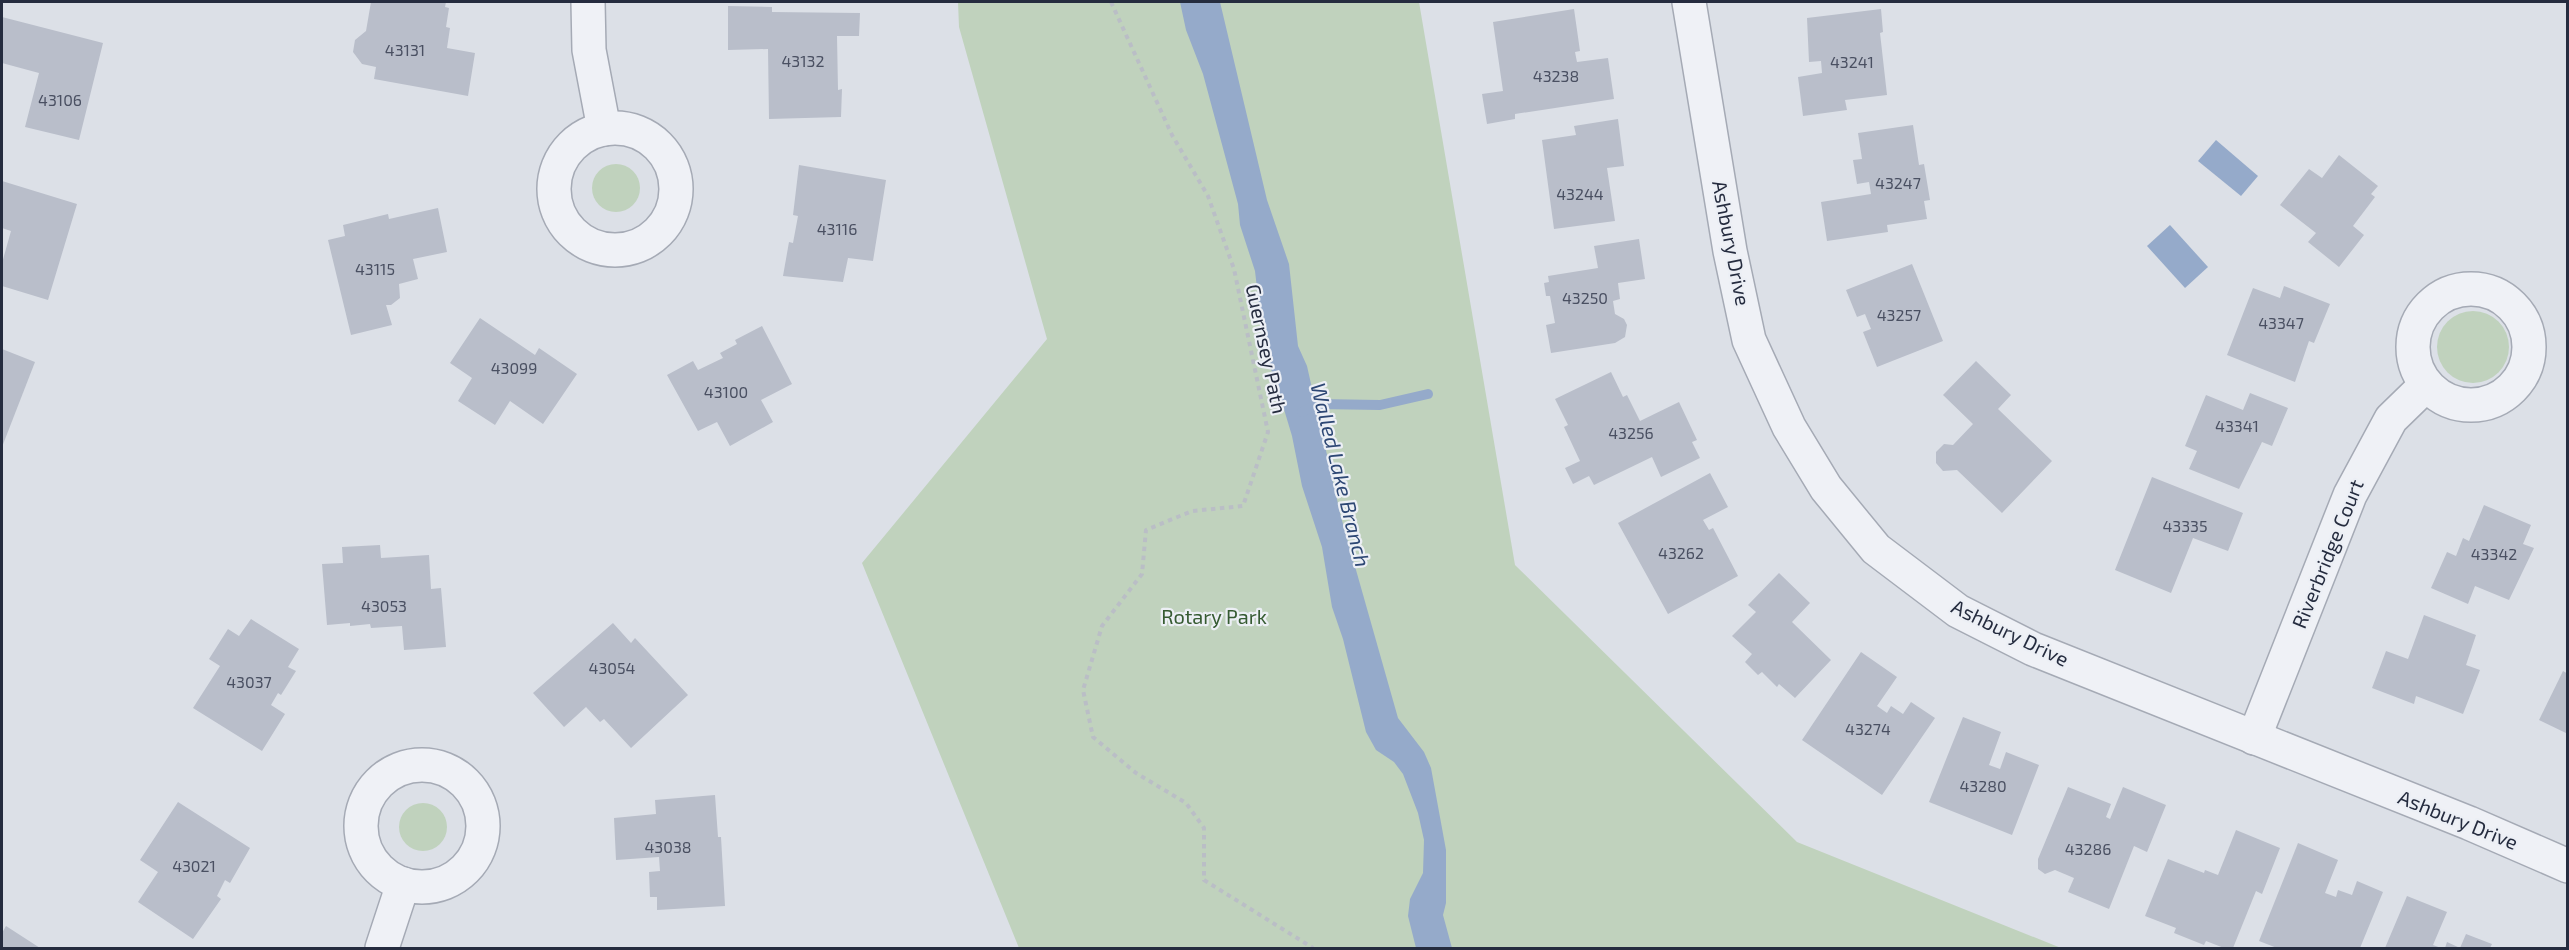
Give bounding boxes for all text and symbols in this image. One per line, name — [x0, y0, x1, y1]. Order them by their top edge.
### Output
house number: 43131 — [385, 40, 425, 59]
house number: 43132 — [782, 51, 825, 70]
house number: 43241 — [1830, 52, 1874, 71]
house number: 43238 — [1533, 66, 1579, 85]
house number: 43106 — [38, 90, 82, 109]
house number: 43247 — [1875, 173, 1921, 192]
street label: Ashbury Drive — [1708, 178, 1756, 307]
house number: 43244 — [1556, 184, 1604, 203]
house number: 43116 — [817, 219, 857, 238]
house number: 43115 — [355, 259, 395, 278]
street label: Guernsey Path — [1242, 282, 1292, 416]
house number: 43250 — [1562, 288, 1608, 307]
house number: 43257 — [1877, 305, 1921, 324]
house number: 43347 — [2258, 313, 2304, 332]
house number: 43099 — [491, 358, 537, 377]
water label: Walled Lake Branch — [1306, 380, 1376, 569]
house number: 43100 — [704, 382, 748, 401]
house number: 43341 — [2215, 416, 2259, 435]
house number: 43256 — [1608, 423, 1654, 442]
street label: Riverbridge Court — [2286, 475, 2368, 632]
house number: 43335 — [2162, 516, 2208, 535]
house number: 43262 — [1658, 543, 1704, 562]
house number: 43342 — [2471, 544, 2517, 563]
street label: Ashbury Drive — [1948, 593, 2073, 671]
house number: 43053 — [361, 596, 407, 615]
park label: Rotary Park — [1161, 604, 1267, 628]
house number: 43054 — [589, 658, 636, 677]
house number: 43037 — [226, 672, 272, 691]
house number: 43274 — [1845, 719, 1891, 738]
house number: 43280 — [1959, 776, 2007, 795]
street label: Ashbury Drive — [2395, 784, 2522, 854]
house number: 43038 — [645, 837, 692, 856]
house number: 43286 — [2065, 839, 2111, 858]
house number: 43021 — [172, 856, 216, 875]

